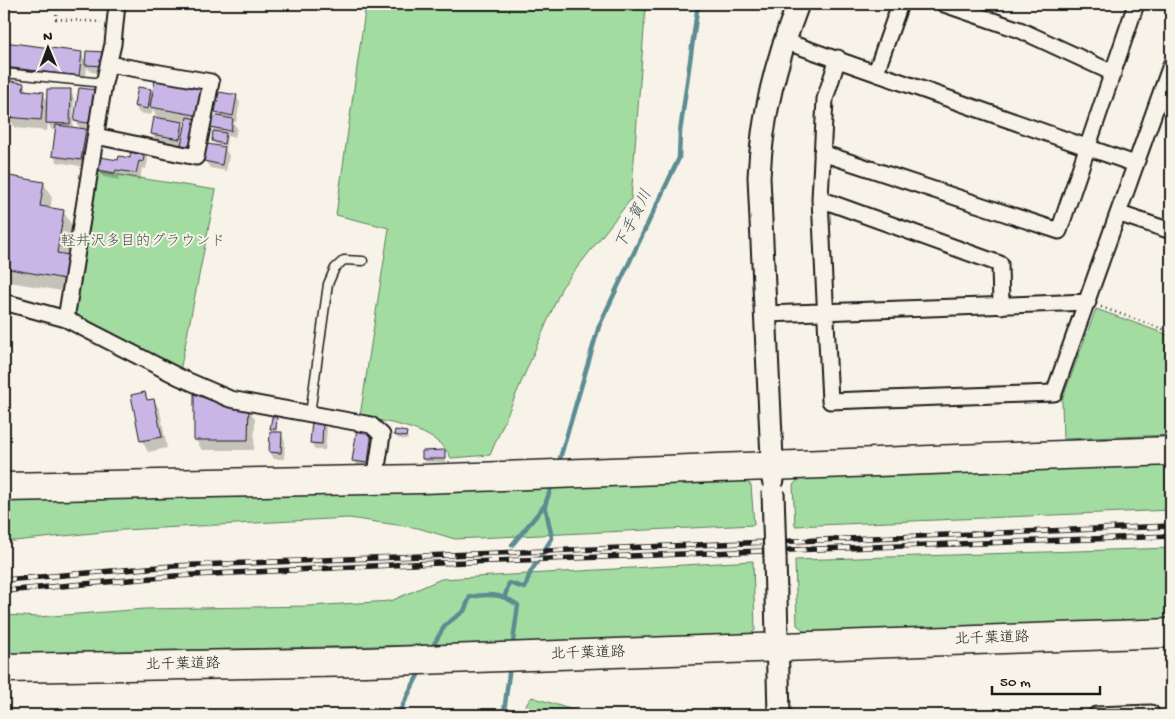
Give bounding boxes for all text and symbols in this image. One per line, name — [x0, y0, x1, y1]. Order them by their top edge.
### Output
north arrow — [22, 22, 72, 72]
text: N — [43, 29, 53, 46]
water label: 下手賀川 — [612, 187, 658, 253]
park label: 軽井沢多目的グラウンド — [60, 232, 226, 251]
street label: 北千葉道路 — [954, 628, 1030, 649]
street label: 北千葉道路 — [550, 643, 626, 664]
street label: 北千葉道路 — [145, 654, 221, 675]
scale bar — [992, 664, 1100, 696]
text: 50 m — [1000, 674, 1031, 692]

